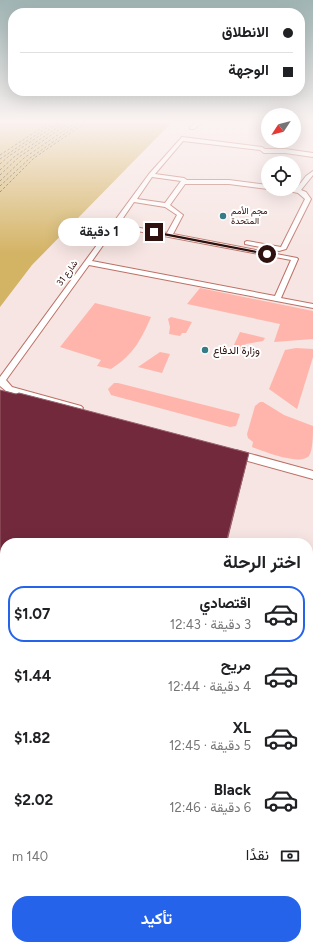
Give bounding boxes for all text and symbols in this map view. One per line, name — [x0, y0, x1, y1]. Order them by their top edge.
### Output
text: الانطلاق — [222, 23, 269, 41]
text: الوجهة — [228, 61, 269, 79]
north arrow — [261, 108, 301, 148]
map controls — [261, 108, 301, 196]
button: locate — [261, 156, 301, 196]
place label: مجم الأمم المتحدة — [231, 205, 268, 226]
marker: مجم الأمم المتحدة — [218, 211, 228, 221]
callout: 1 دقيقة — [58, 218, 140, 246]
route end — [145, 223, 163, 241]
text: 1 دقيقة — [79, 224, 119, 239]
route start — [258, 245, 276, 263]
street label: شارع 31 — [54, 258, 80, 288]
place label: وزارة الدفاع — [213, 344, 260, 358]
marker: وزارة الدفاع — [200, 345, 210, 355]
text: اختر الرحلة — [223, 551, 301, 573]
text: اقتصادي — [199, 594, 251, 612]
icon: car — [263, 596, 299, 632]
text: $1.07 — [14, 605, 50, 623]
text: 3 دقيقة · 12:43 — [170, 617, 251, 632]
text: مريح — [221, 656, 251, 674]
icon: car — [263, 658, 299, 694]
text: $1.44 — [14, 667, 51, 685]
text: 4 دقيقة · 12:44 — [168, 679, 251, 694]
text: XL — [233, 719, 251, 737]
icon: car — [263, 720, 299, 756]
text: $1.82 — [14, 729, 50, 747]
text: 5 دقيقة · 12:45 — [169, 738, 251, 753]
text: Black — [214, 781, 251, 799]
icon: car — [263, 782, 299, 818]
text: $2.02 — [14, 791, 53, 809]
text: 6 دقيقة · 12:46 — [169, 800, 251, 815]
icon: cash — [279, 845, 301, 867]
text: نقدًا — [246, 846, 269, 864]
text: 140 m — [12, 849, 48, 864]
button: تأكيد — [12, 896, 301, 942]

